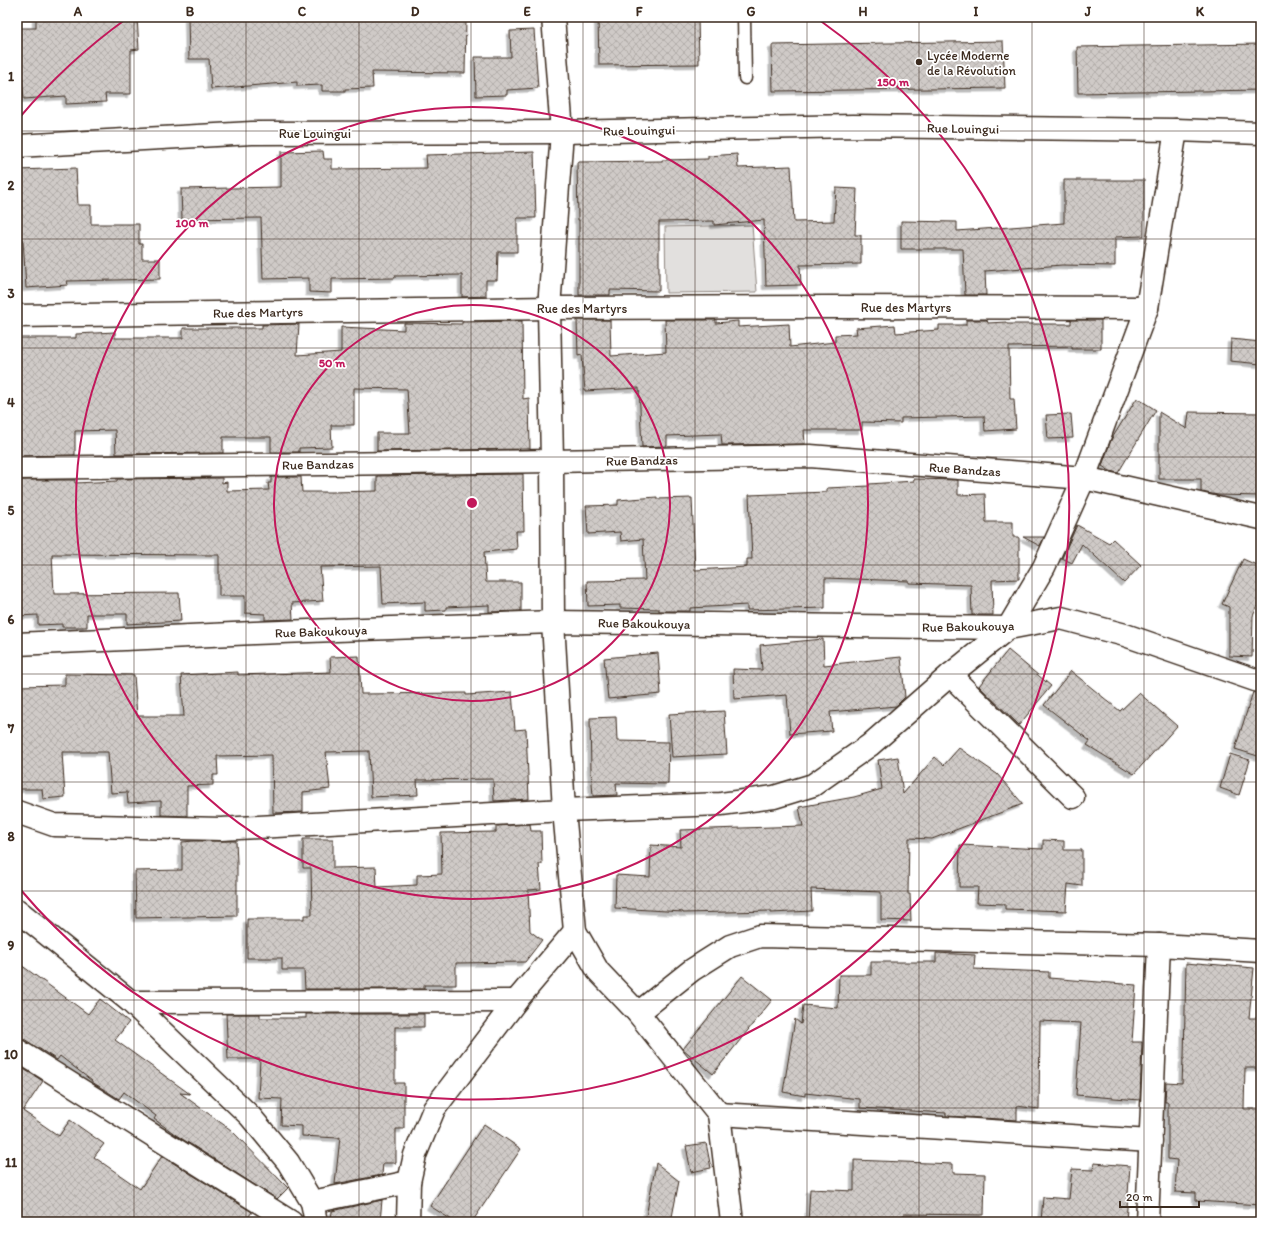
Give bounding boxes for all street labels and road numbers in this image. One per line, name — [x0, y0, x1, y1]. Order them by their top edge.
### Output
street label: Rue Louingui — [927, 120, 999, 137]
street label: Rue Louingui — [603, 122, 675, 139]
street label: Rue Louingui — [279, 126, 351, 141]
street label: Rue des Martyrs — [861, 300, 951, 315]
street label: Rue des Martyrs — [537, 301, 627, 316]
street label: Rue des Martyrs — [213, 304, 304, 321]
street label: Rue Bandzas — [606, 452, 678, 469]
street label: Rue Bandzas — [282, 456, 354, 473]
street label: Rue Bandzas — [929, 460, 1002, 480]
street label: Rue Bakoukouya — [598, 615, 691, 632]
street label: Rue Bakoukouya — [922, 618, 1015, 635]
street label: Rue Bakoukouya — [275, 622, 368, 641]

